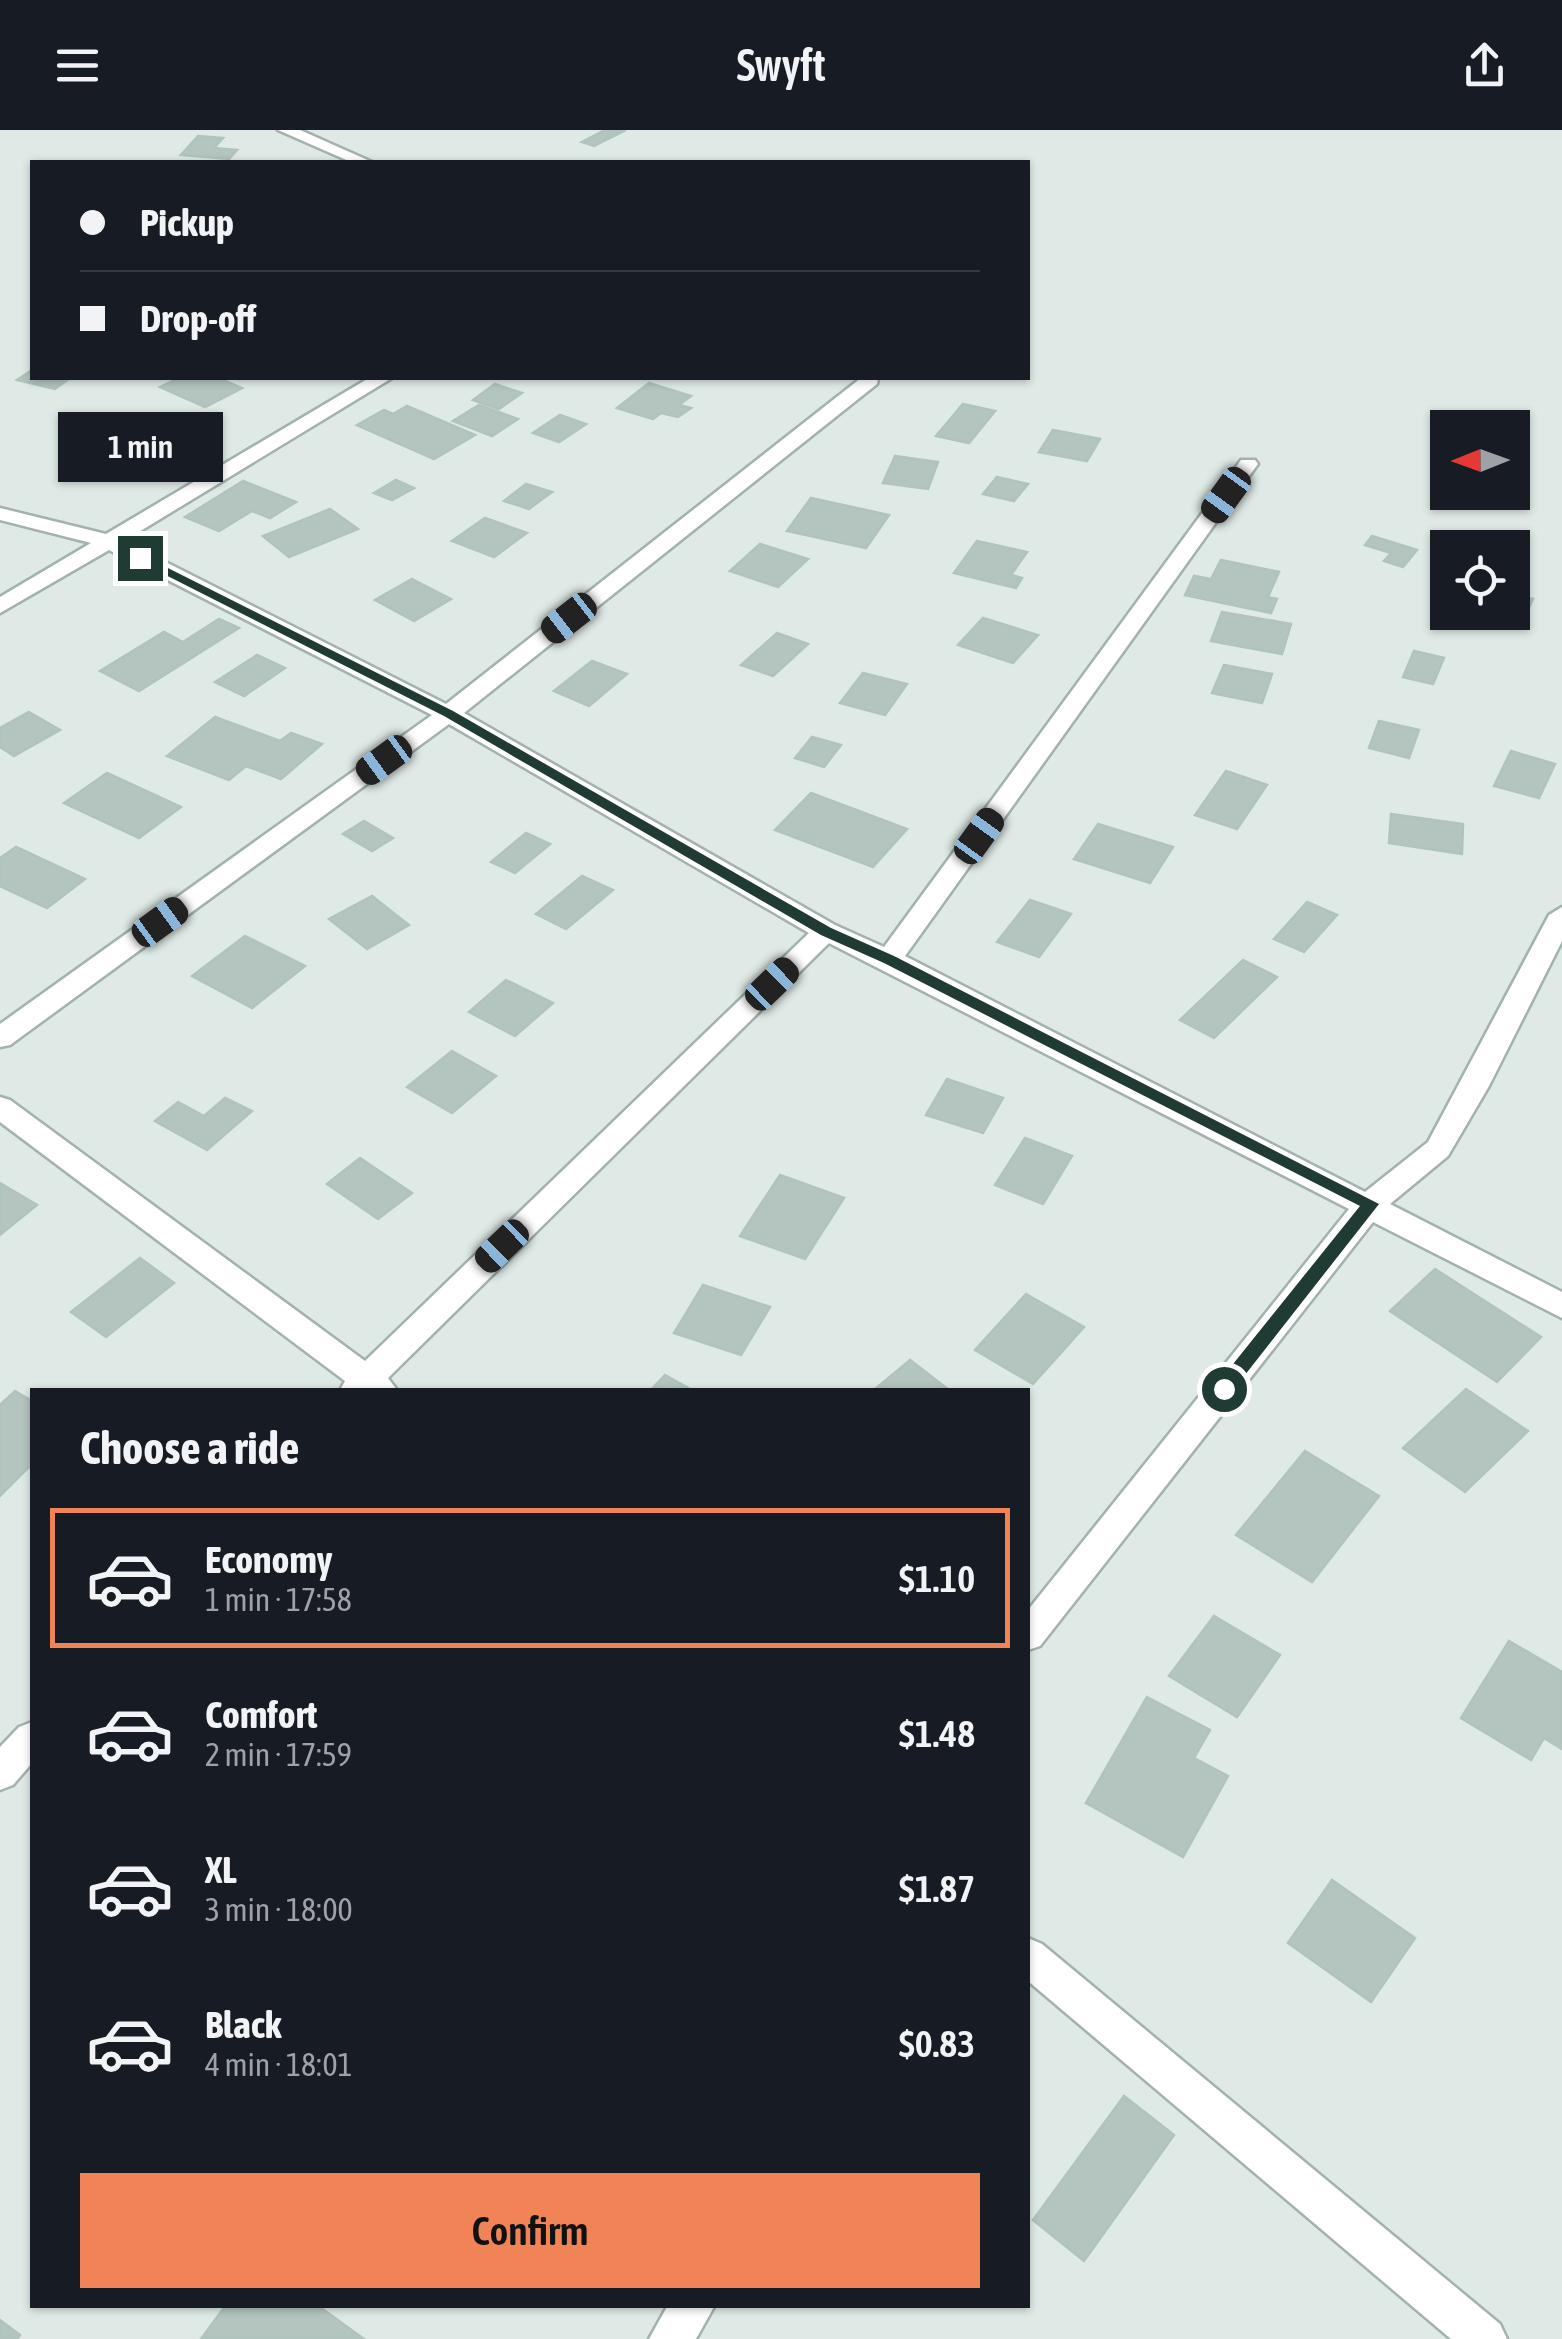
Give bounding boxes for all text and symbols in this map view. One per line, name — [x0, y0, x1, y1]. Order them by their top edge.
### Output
icon: menu — [50, 38, 105, 93]
icon: share — [1457, 38, 1512, 93]
text: Swyft — [736, 39, 826, 91]
text: Pickup — [140, 201, 234, 244]
text: Drop-off — [140, 297, 256, 340]
north arrow — [1430, 410, 1530, 510]
map controls — [1430, 410, 1530, 630]
callout: 1 min — [58, 413, 222, 483]
text: 1 min — [108, 428, 173, 465]
car — [1196, 462, 1256, 528]
button: locate — [1430, 530, 1530, 630]
route end — [118, 536, 163, 581]
car — [536, 588, 602, 648]
car — [351, 730, 417, 790]
car — [949, 803, 1009, 869]
car — [127, 892, 193, 952]
car — [740, 952, 804, 1016]
car — [470, 1214, 534, 1278]
route start — [1202, 1367, 1247, 1412]
text: Choose a ride — [80, 1422, 299, 1474]
icon: car — [85, 1533, 175, 1623]
text: Economy — [205, 1538, 332, 1581]
text: $1.10 — [899, 1557, 975, 1600]
text: 1 min · 17:58 — [205, 1581, 352, 1618]
icon: car — [85, 1688, 175, 1778]
text: Comfort — [205, 1693, 317, 1736]
text: $1.48 — [899, 1712, 975, 1755]
text: 2 min · 17:59 — [205, 1736, 352, 1773]
icon: car — [85, 1843, 175, 1933]
text: XL — [205, 1848, 237, 1891]
text: $1.87 — [899, 1867, 975, 1910]
text: 3 min · 18:00 — [205, 1891, 352, 1928]
icon: car — [85, 1998, 175, 2088]
text: Black — [205, 2003, 282, 2046]
text: $0.83 — [899, 2022, 975, 2065]
text: 4 min · 18:01 — [205, 2046, 352, 2083]
button: Confirm — [80, 2173, 980, 2288]

